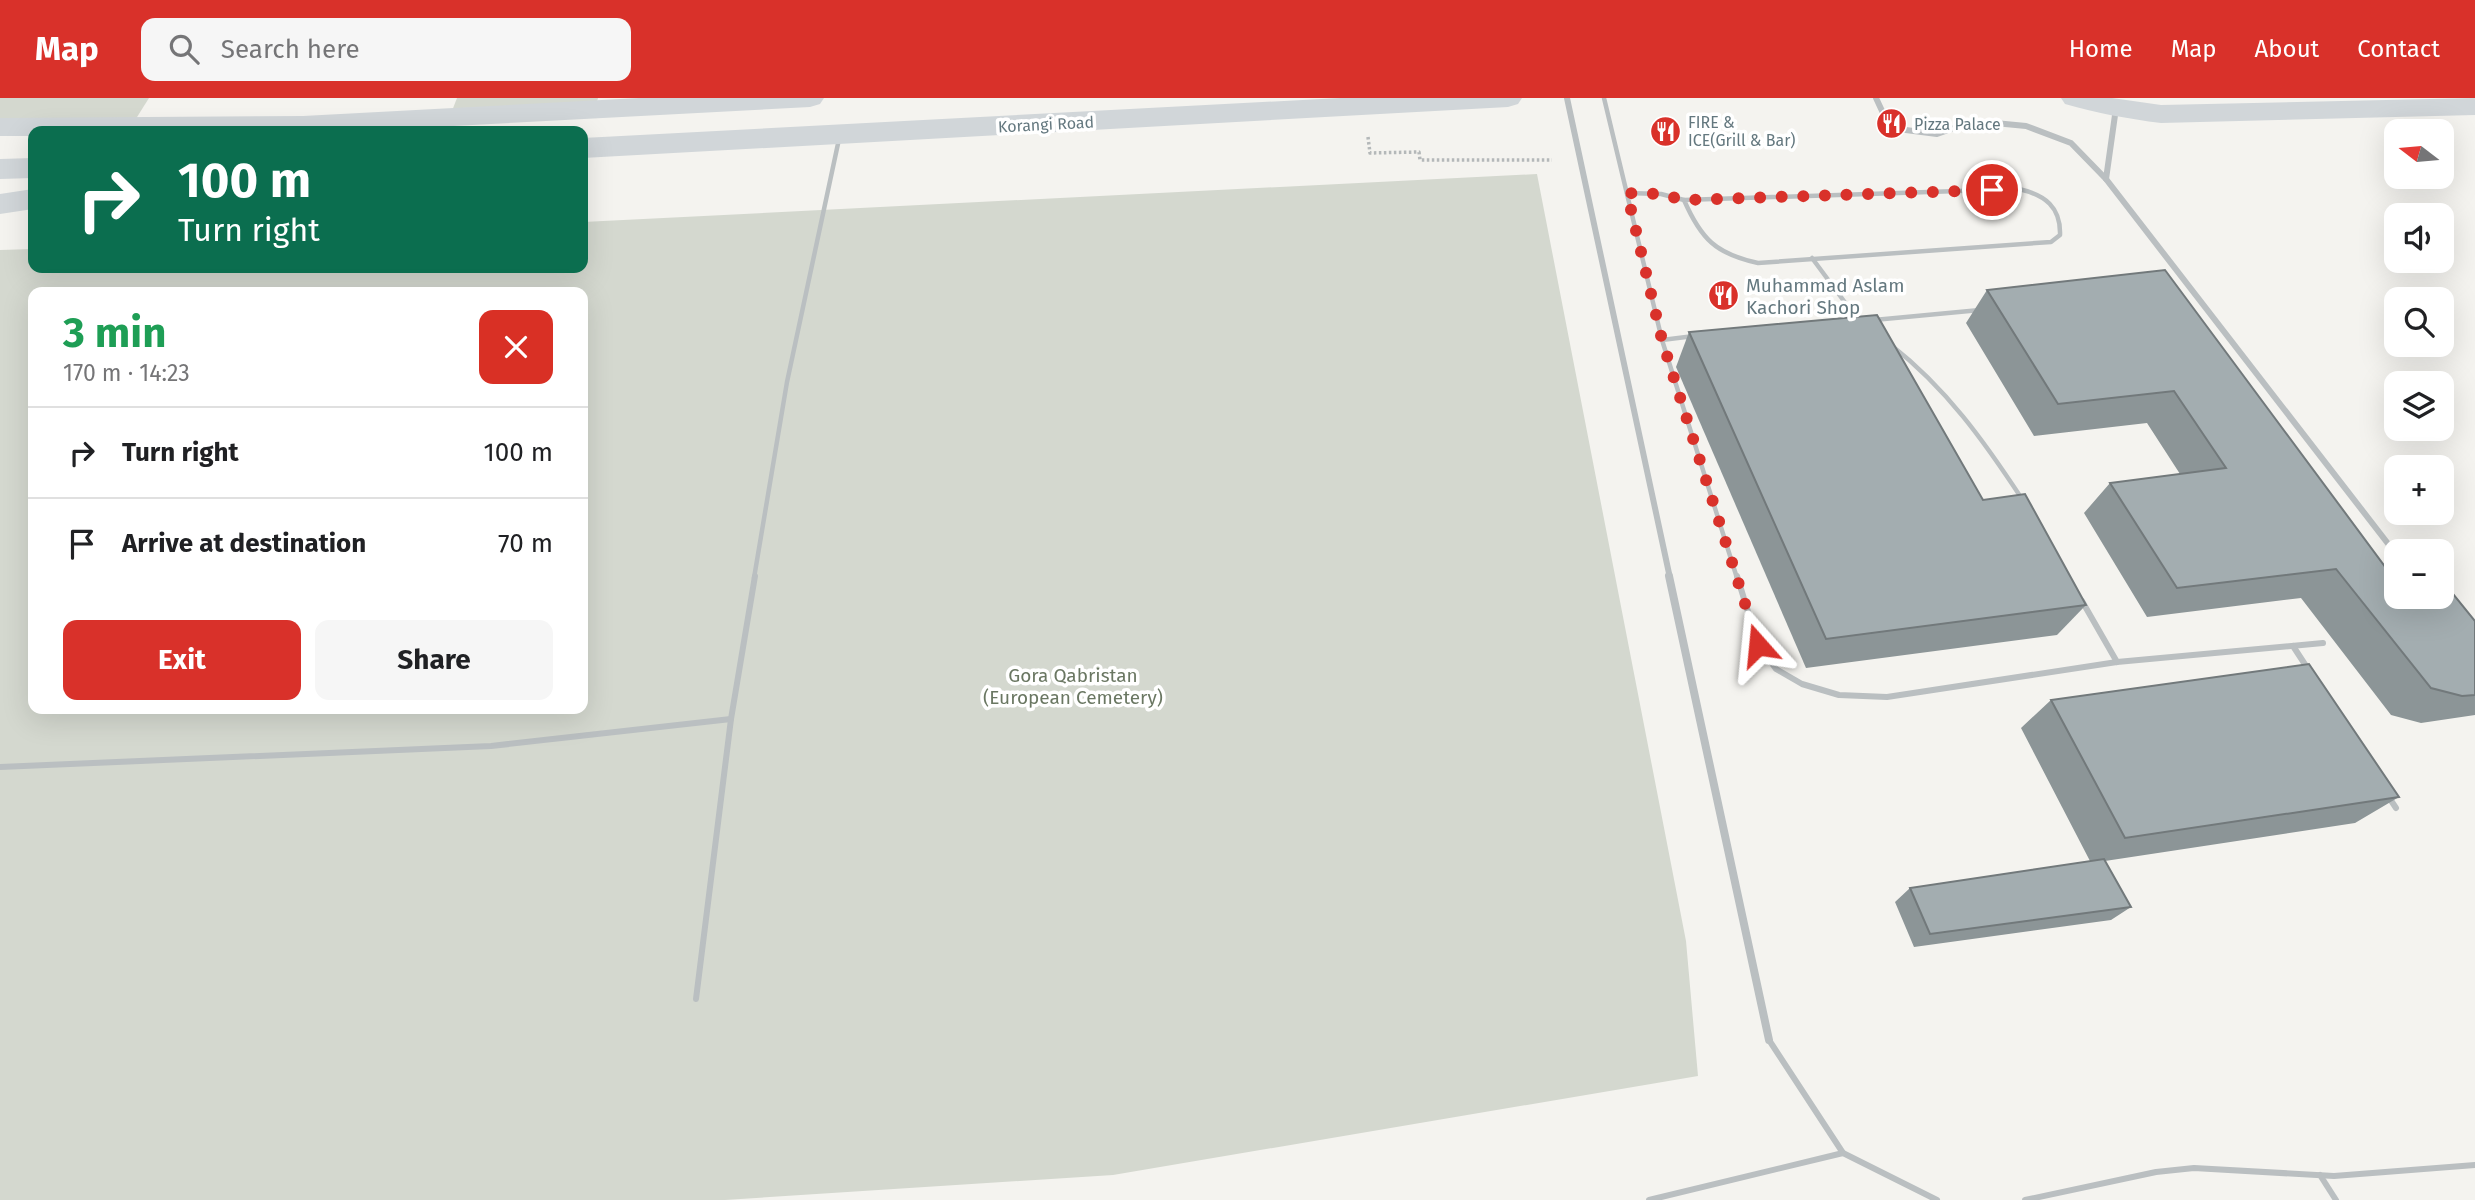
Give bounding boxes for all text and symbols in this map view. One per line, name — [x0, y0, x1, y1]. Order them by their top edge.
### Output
search box — [141, 18, 631, 81]
text: Map — [35, 29, 99, 69]
icon: search — [165, 30, 203, 68]
text: Search here — [221, 34, 360, 65]
text: Home — [2069, 35, 2133, 63]
text: Map — [2171, 35, 2217, 63]
text: About — [2255, 35, 2319, 63]
text: Contact — [2357, 35, 2440, 63]
restaurant icon: Pizza Palace — [1874, 107, 1908, 141]
street label: Korangi Road — [997, 112, 1095, 137]
place label: FIRE & ICE(Grill & Bar) — [1688, 113, 1796, 150]
restaurant icon: FIRE & ICE(Grill & Bar) — [1648, 114, 1682, 148]
place label: Pizza Palace — [1914, 115, 2001, 134]
north arrow — [2384, 119, 2454, 189]
map controls — [2384, 119, 2454, 609]
text: 100 m — [178, 151, 311, 210]
icon: right — [63, 154, 154, 245]
pin — [1962, 160, 2022, 220]
icon: arrive — [1973, 171, 2011, 209]
button: sound — [2384, 203, 2454, 273]
text: Turn right — [178, 211, 320, 249]
place label: Muhammad Aslam Kachori Shop — [1746, 274, 1904, 319]
restaurant icon: Muhammad Aslam Kachori Shop — [1706, 279, 1740, 313]
button: search — [2384, 287, 2454, 357]
text: 3 min — [63, 308, 166, 358]
button: close — [479, 310, 553, 384]
text: 170 m · 14:23 — [63, 359, 190, 387]
button: layers — [2384, 371, 2454, 441]
icon: right — [63, 434, 101, 472]
text: Turn right — [122, 437, 239, 468]
text: 100 m — [484, 437, 553, 468]
button: + — [2384, 455, 2454, 525]
icon: arrive — [63, 525, 101, 563]
text: Arrive at destination — [122, 528, 366, 559]
text: 70 m — [498, 528, 553, 559]
button: − — [2384, 539, 2454, 609]
position arrow — [1721, 608, 1795, 682]
button: Exit — [63, 620, 301, 700]
button: Share — [315, 620, 553, 700]
park label: Gora Qabristan (European Cemetery) — [983, 664, 1163, 709]

